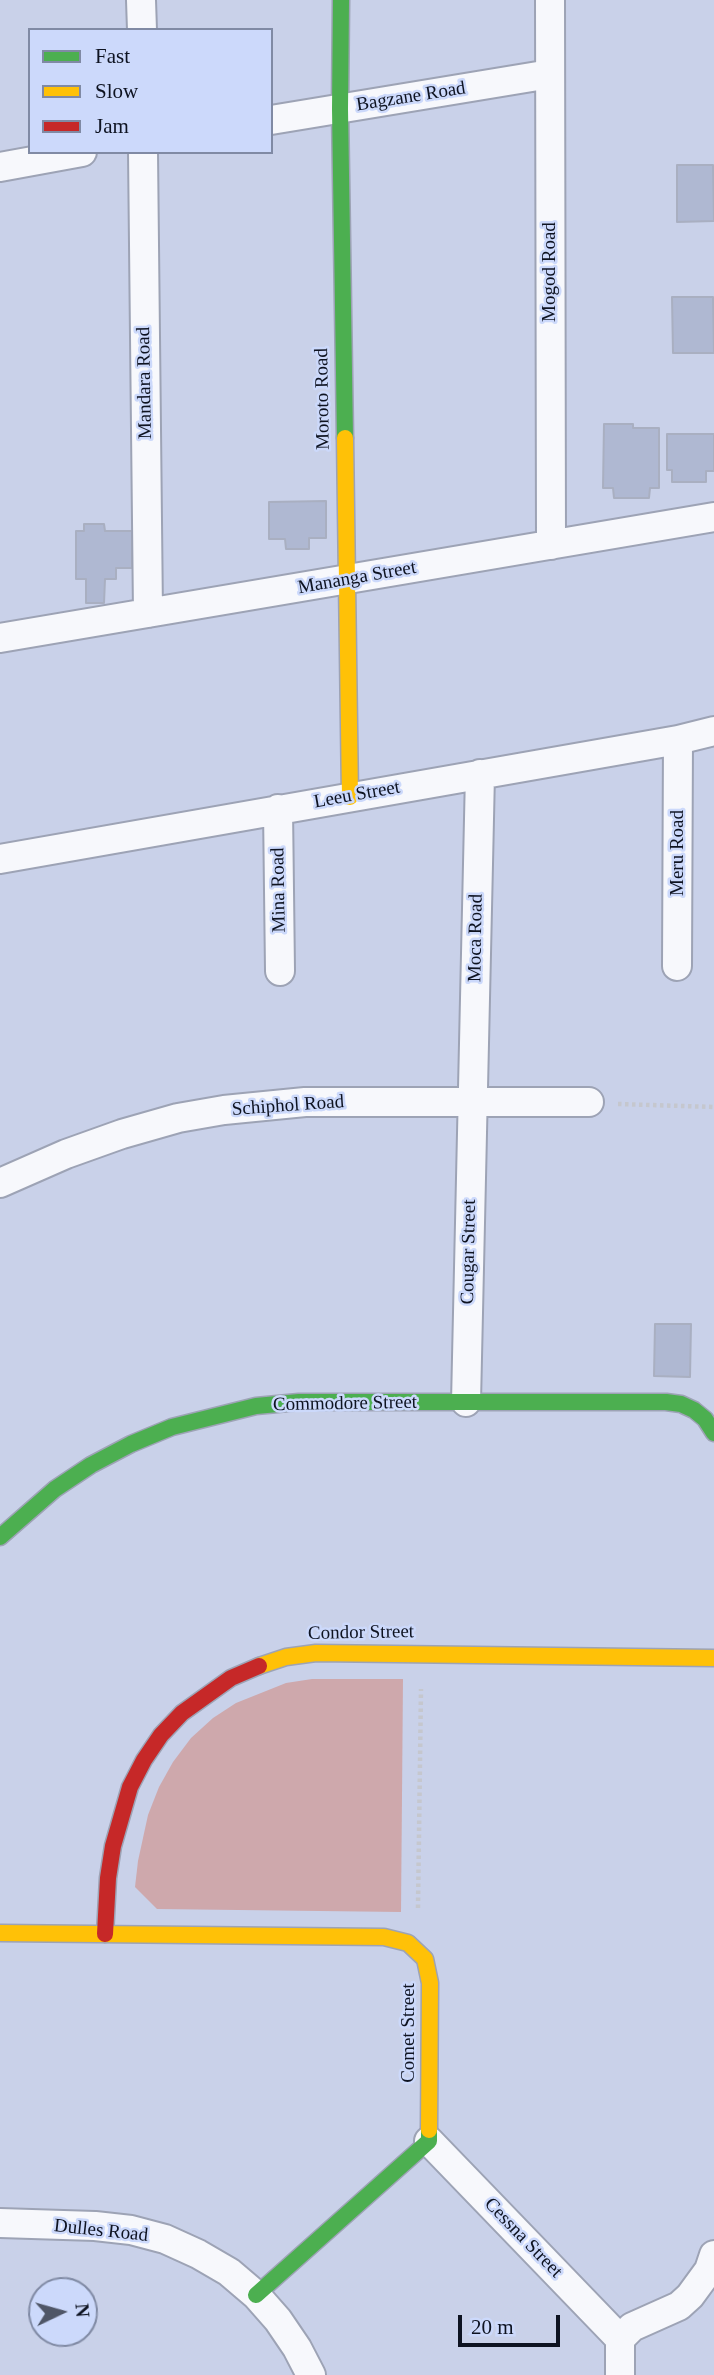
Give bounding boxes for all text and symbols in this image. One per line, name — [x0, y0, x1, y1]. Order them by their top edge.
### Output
legend — [28, 28, 273, 154]
text: Fast — [95, 44, 130, 68]
street label: Bagzane Road — [355, 77, 467, 117]
text: Slow — [95, 79, 138, 103]
text: Jam — [95, 114, 129, 138]
street label: Mogod Road — [539, 222, 561, 322]
street label: Mandara Road — [133, 327, 157, 439]
street label: Moroto Road — [311, 348, 335, 450]
street label: Mananga Street — [296, 556, 418, 600]
street label: Leeu Street — [312, 776, 402, 814]
street label: Meru Road — [667, 810, 689, 896]
street label: Mina Road — [267, 847, 291, 933]
street label: Moca Road — [464, 894, 488, 982]
street label: Schiphol Road — [231, 1091, 345, 1121]
street label: Cougar Street — [457, 1199, 481, 1305]
street label: Commodore Street — [273, 1391, 417, 1417]
street label: Condor Street — [308, 1621, 414, 1645]
street label: Comet Street — [398, 1983, 420, 2083]
street label: Cessna Street — [479, 2193, 567, 2283]
street label: Dulles Road — [53, 2215, 149, 2247]
north arrow — [28, 2277, 98, 2347]
scale bar — [462, 2302, 564, 2346]
text: N — [71, 2303, 93, 2318]
text: 20 m — [471, 2315, 514, 2339]

